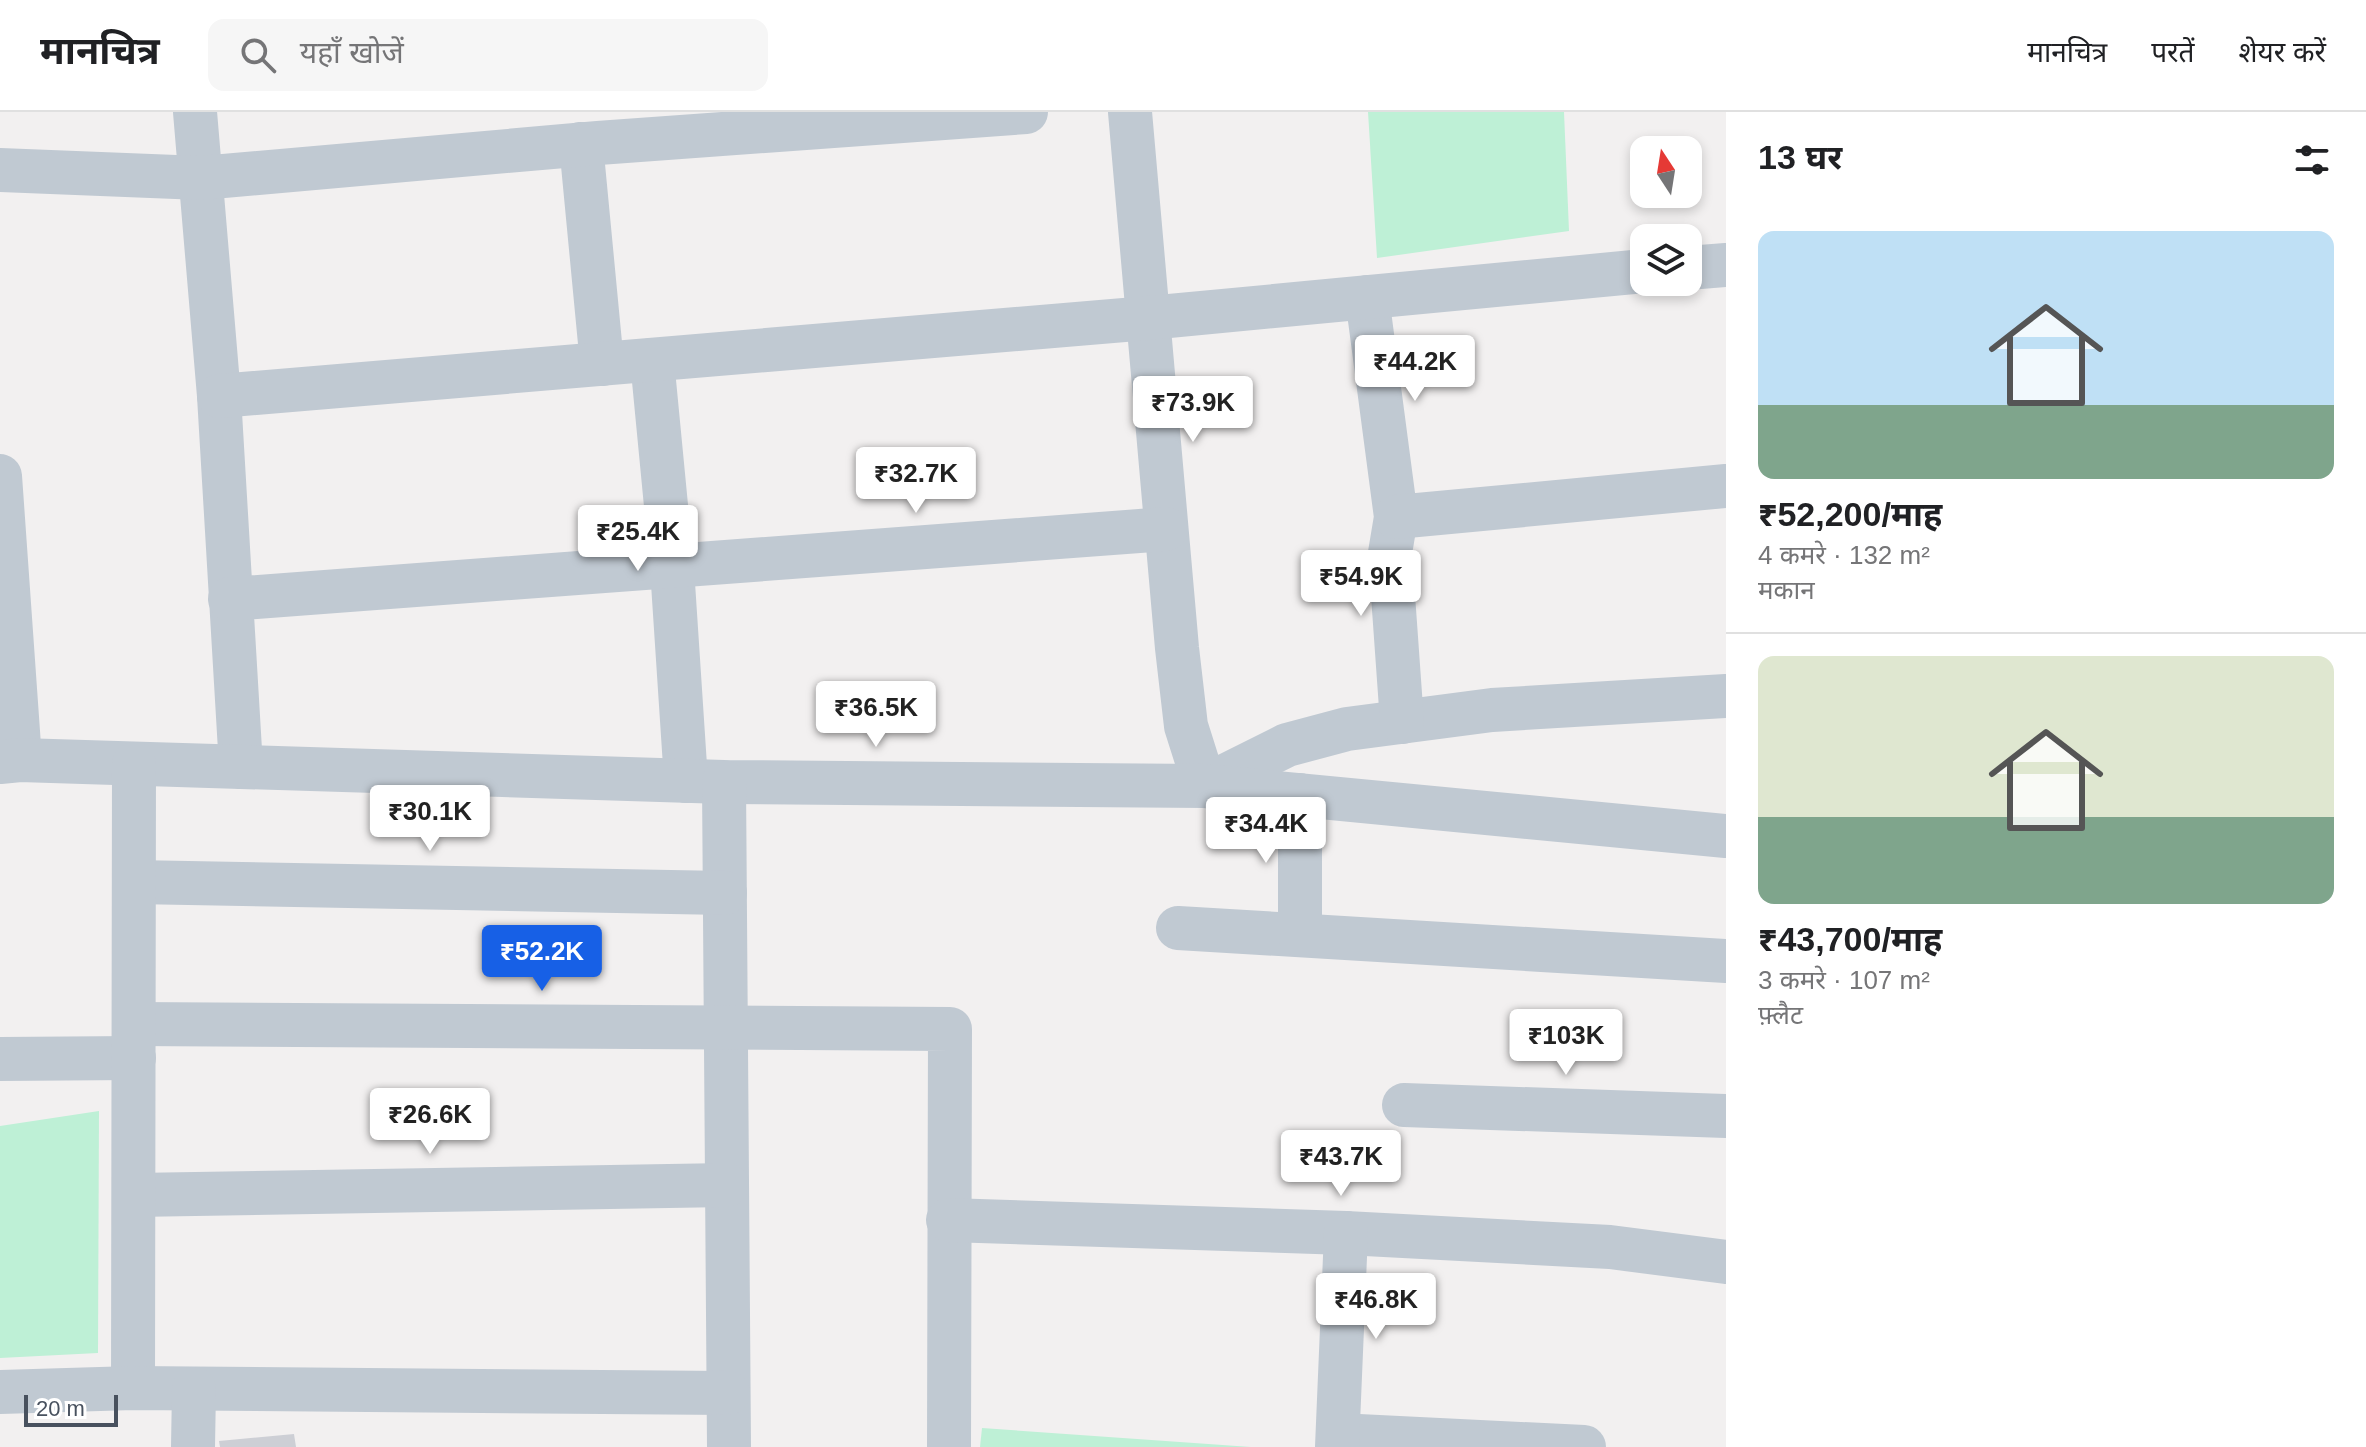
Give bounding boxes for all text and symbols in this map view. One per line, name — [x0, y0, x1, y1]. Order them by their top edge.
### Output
search box — [208, 19, 768, 91]
text: मानचित्र — [40, 30, 160, 72]
icon: search — [236, 33, 280, 77]
text: यहाँ खोजें — [300, 36, 404, 69]
text: मानचित्र — [2027, 37, 2107, 68]
text: परतें — [2151, 37, 2195, 68]
text: शेयर करें — [2239, 37, 2326, 68]
north arrow — [1630, 136, 1702, 208]
map controls — [1630, 136, 1702, 296]
text: 13 घर — [1758, 138, 1842, 176]
icon: filters — [2290, 138, 2334, 182]
button: layers — [1630, 224, 1702, 296]
icon: home — [1974, 283, 2118, 427]
pin: ₹44.2K — [1350, 335, 1480, 403]
text: ₹44.2K — [1373, 346, 1457, 376]
pin: ₹73.9K — [1128, 376, 1258, 444]
text: ₹73.9K — [1151, 387, 1235, 417]
pin: ₹32.7K — [851, 447, 981, 515]
text: ₹32.7K — [874, 458, 958, 488]
text: ₹52,200/माह — [1758, 495, 1942, 533]
pin: ₹25.4K — [573, 505, 703, 573]
text: ₹25.4K — [596, 516, 680, 546]
text: 4 कमरे · 132 m² — [1758, 540, 1930, 570]
pin: ₹54.9K — [1296, 550, 1426, 618]
text: ₹54.9K — [1319, 561, 1403, 591]
text: मकान — [1758, 575, 1815, 605]
pin: ₹36.5K — [811, 681, 941, 749]
text: ₹36.5K — [834, 692, 918, 722]
icon: home — [1974, 708, 2118, 852]
pin: ₹30.1K — [365, 785, 495, 853]
text: ₹30.1K — [388, 796, 472, 826]
pin: ₹34.4K — [1201, 797, 1331, 865]
text: ₹34.4K — [1224, 808, 1308, 838]
text: ₹43,700/माह — [1758, 920, 1942, 958]
pin: ₹52.2K — [477, 925, 607, 993]
text: ₹52.2K — [500, 936, 584, 966]
text: 3 कमरे · 107 m² — [1758, 965, 1930, 995]
text: फ़्लैट — [1758, 1000, 1803, 1030]
pin: ₹103K — [1510, 1009, 1622, 1077]
text: ₹103K — [1527, 1020, 1605, 1050]
pin: ₹26.6K — [365, 1088, 495, 1156]
text: ₹26.6K — [388, 1099, 472, 1129]
pin: ₹43.7K — [1276, 1130, 1406, 1198]
text: ₹43.7K — [1299, 1141, 1383, 1171]
pin: ₹46.8K — [1311, 1273, 1441, 1341]
text: ₹46.8K — [1334, 1284, 1418, 1314]
scale bar — [24, 1391, 118, 1427]
text: 20 m — [36, 1396, 85, 1421]

